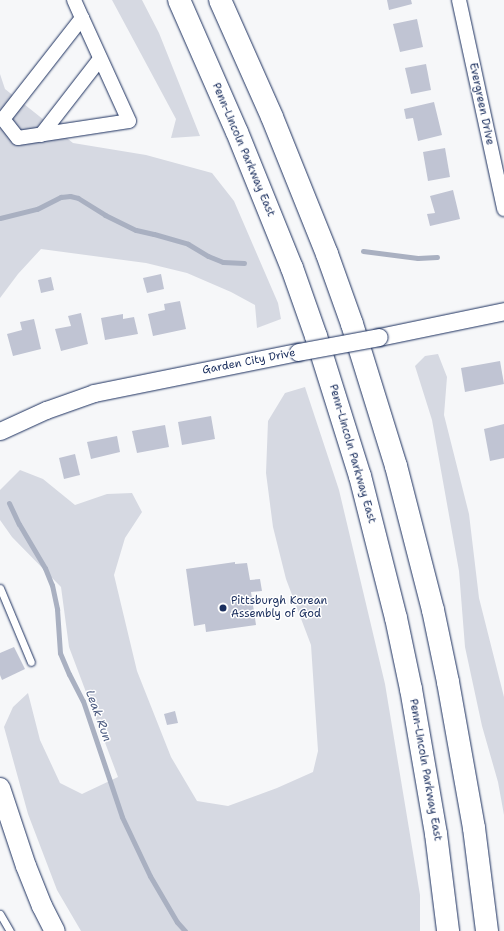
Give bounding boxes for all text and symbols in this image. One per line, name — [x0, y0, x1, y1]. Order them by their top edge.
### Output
street label: Evergreen Drive — [466, 62, 496, 146]
street label: Penn-Lincoln Parkway East — [209, 81, 277, 219]
street label: Garden City Drive — [201, 346, 297, 378]
street label: Penn-Lincoln Parkway East — [326, 383, 378, 525]
place label: Pittsburgh Korean Assembly of God — [231, 595, 327, 621]
marker: Pittsburgh Korean Assembly of God — [218, 603, 228, 613]
water label: Leak Run — [82, 688, 114, 744]
street label: Penn-Lincoln Parkway East — [406, 698, 444, 842]

